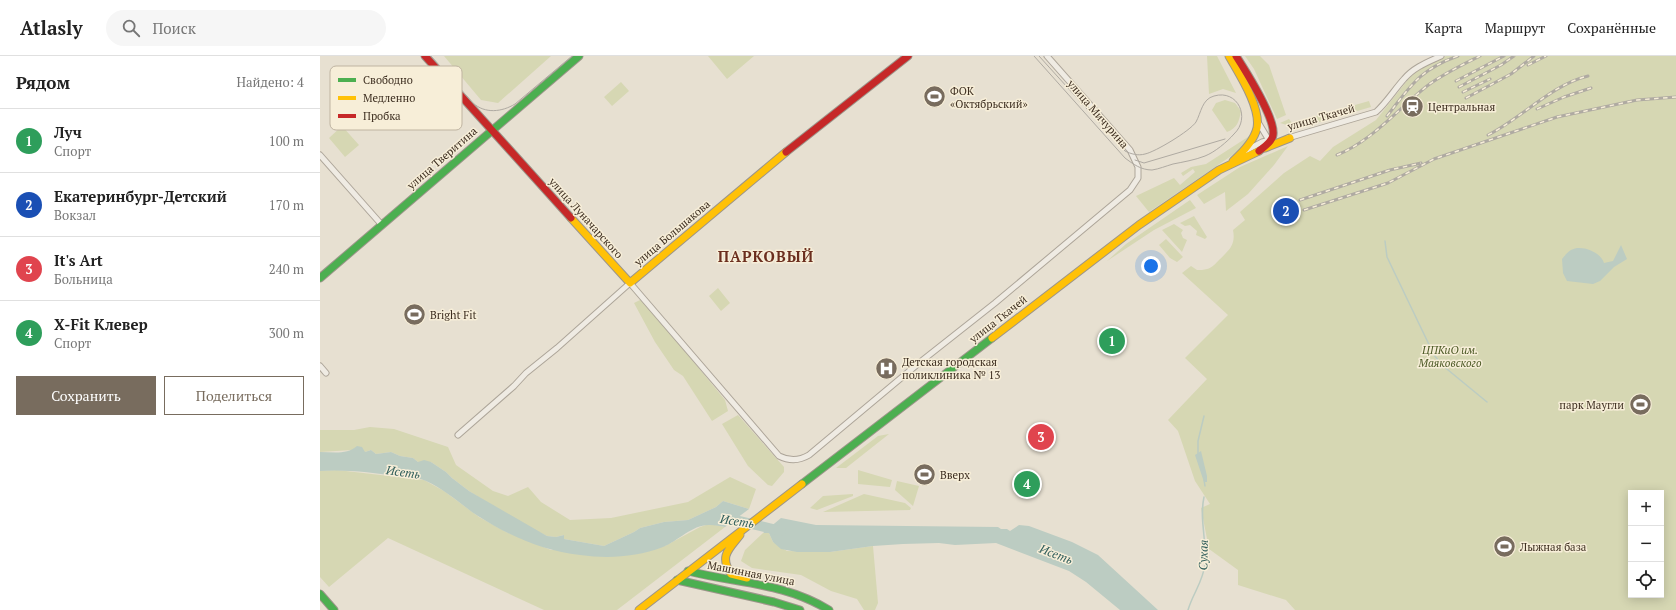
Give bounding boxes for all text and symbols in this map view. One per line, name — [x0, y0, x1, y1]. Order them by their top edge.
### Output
search box — [106, 10, 386, 46]
text: Atlasly — [20, 15, 82, 40]
icon: search — [120, 17, 142, 39]
text: Поиск — [152, 18, 196, 38]
text: Карта — [1425, 18, 1463, 37]
text: Маршрут — [1485, 18, 1545, 37]
text: Сохранённые — [1567, 18, 1656, 37]
legend — [330, 66, 462, 130]
text: Рядом — [16, 71, 70, 94]
text: Найдено: 4 — [237, 73, 304, 91]
text: Свободно — [363, 73, 413, 87]
street label: улица Мичурина — [1064, 76, 1132, 151]
sports icon: ФОК «Октябрьский» — [922, 84, 948, 110]
place label: ФОК «Октябрьский» — [950, 84, 1028, 111]
text: Медленно — [363, 91, 415, 105]
station icon: Центральная — [1399, 94, 1425, 120]
place label: Центральная — [1428, 100, 1495, 114]
street label: улица Ткачей — [1285, 101, 1357, 134]
text: Пробка — [363, 109, 401, 123]
text: Луч — [54, 122, 82, 142]
street label: улица Тверитина — [403, 123, 480, 193]
text: 1 — [25, 132, 33, 150]
text: 100 m — [269, 132, 304, 150]
text: Спорт — [54, 142, 91, 160]
street label: улица Луначарского — [545, 174, 626, 261]
text: Екатеринбург-Детский — [54, 186, 227, 206]
text: 2 — [25, 196, 33, 214]
text: 170 m — [269, 196, 304, 214]
pin: 2 — [1273, 196, 1299, 226]
street label: улица Большакова — [630, 197, 713, 270]
text: Вокзал — [54, 206, 96, 224]
district label: ПАРКОВЫЙ — [718, 246, 814, 266]
text: It's Art — [54, 250, 103, 270]
your location — [1141, 256, 1161, 276]
text: 3 — [25, 260, 33, 278]
text: 240 m — [269, 260, 304, 278]
text: Больница — [54, 270, 113, 288]
street label: улица Ткачей — [966, 292, 1030, 346]
sports icon: Bright Fit — [401, 302, 427, 328]
place label: Bright Fit — [430, 308, 477, 322]
text: X-Fit Клевер — [54, 314, 148, 334]
text: 4 — [25, 324, 33, 342]
text: 300 m — [269, 324, 304, 342]
pin: 1 — [1099, 326, 1125, 356]
text: Спорт — [54, 334, 91, 352]
park label: ЦПКиО им. Маяковского — [1418, 343, 1482, 370]
hospital icon: Детская городская поликлиника № 13 — [874, 355, 900, 381]
place label: Детская городская поликлиника № 13 — [902, 355, 1000, 382]
button: Сохранить — [16, 376, 156, 415]
button: Поделиться — [164, 376, 304, 415]
sports icon: парк Маугли — [1627, 392, 1653, 418]
place label: парк Маугли — [1559, 398, 1624, 412]
pin: 3 — [1028, 422, 1054, 452]
water label: Исеть — [384, 462, 422, 482]
sports icon: Вверх — [912, 462, 938, 488]
place label: Вверх — [940, 468, 970, 482]
pin: 4 — [1014, 469, 1040, 499]
map controls — [1628, 490, 1664, 598]
button: + — [1628, 490, 1664, 526]
water label: Исеть — [718, 511, 756, 531]
button: − — [1628, 526, 1664, 562]
sports icon: Лыжная база — [1491, 534, 1517, 560]
water label: Сухая — [1195, 539, 1211, 571]
water label: Исеть — [1036, 540, 1075, 567]
place label: Лыжная база — [1519, 540, 1587, 554]
street label: Машинная улица — [706, 558, 796, 588]
button: locate — [1628, 562, 1664, 598]

